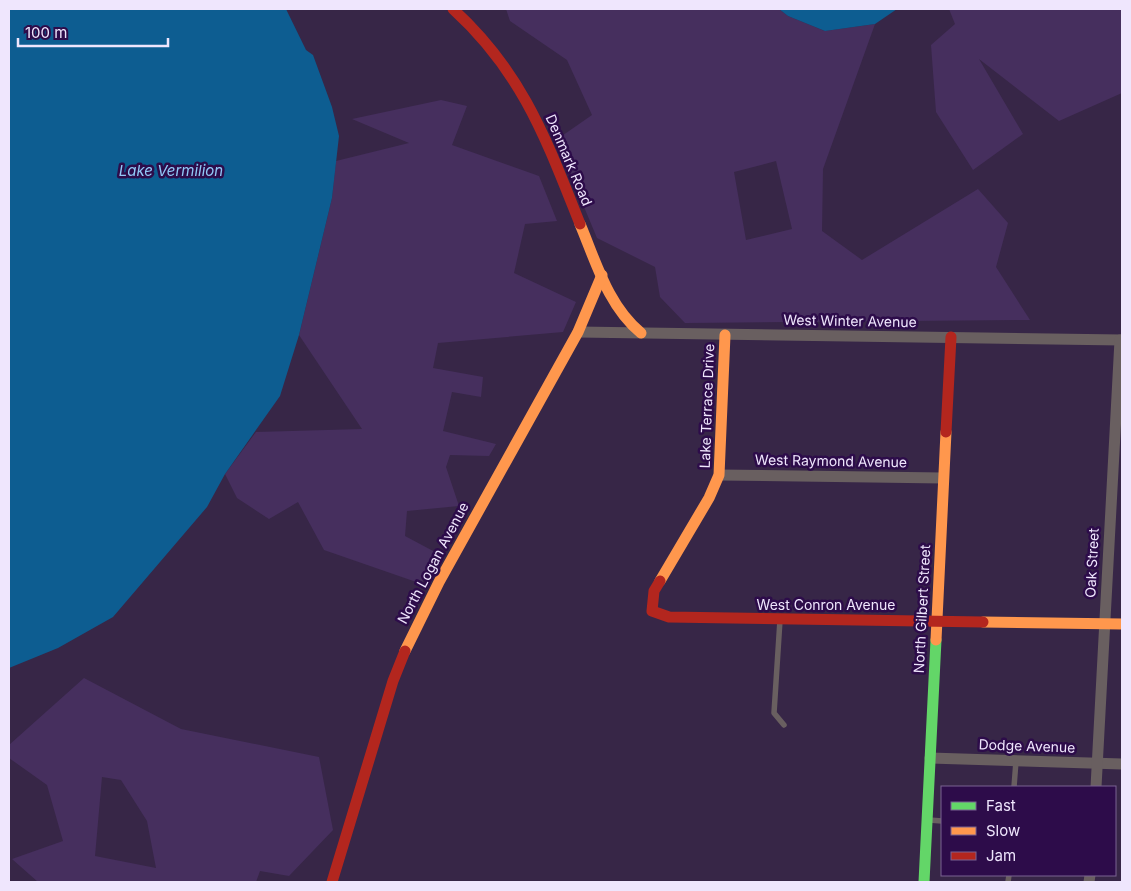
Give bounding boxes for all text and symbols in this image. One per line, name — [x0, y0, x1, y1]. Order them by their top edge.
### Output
scale bar — [18, 15, 168, 47]
text: 100 m — [25, 23, 67, 42]
street label: Denmark Road — [543, 112, 596, 208]
water label: Lake Vermilion — [119, 161, 223, 180]
street label: West Winter Avenue — [783, 311, 917, 330]
street label: Lake Terrace Drive — [696, 343, 717, 469]
street label: West Raymond Avenue — [755, 451, 907, 470]
street label: North Logan Avenue — [393, 499, 472, 627]
street label: Oak Street — [1081, 527, 1102, 598]
street label: North Gilbert Street — [910, 544, 933, 674]
street label: West Conron Avenue — [757, 596, 895, 613]
street label: Dodge Avenue — [978, 735, 1076, 756]
legend — [941, 786, 1116, 876]
text: Fast — [986, 796, 1016, 815]
text: Slow — [986, 821, 1020, 840]
text: Jam — [986, 846, 1016, 865]

